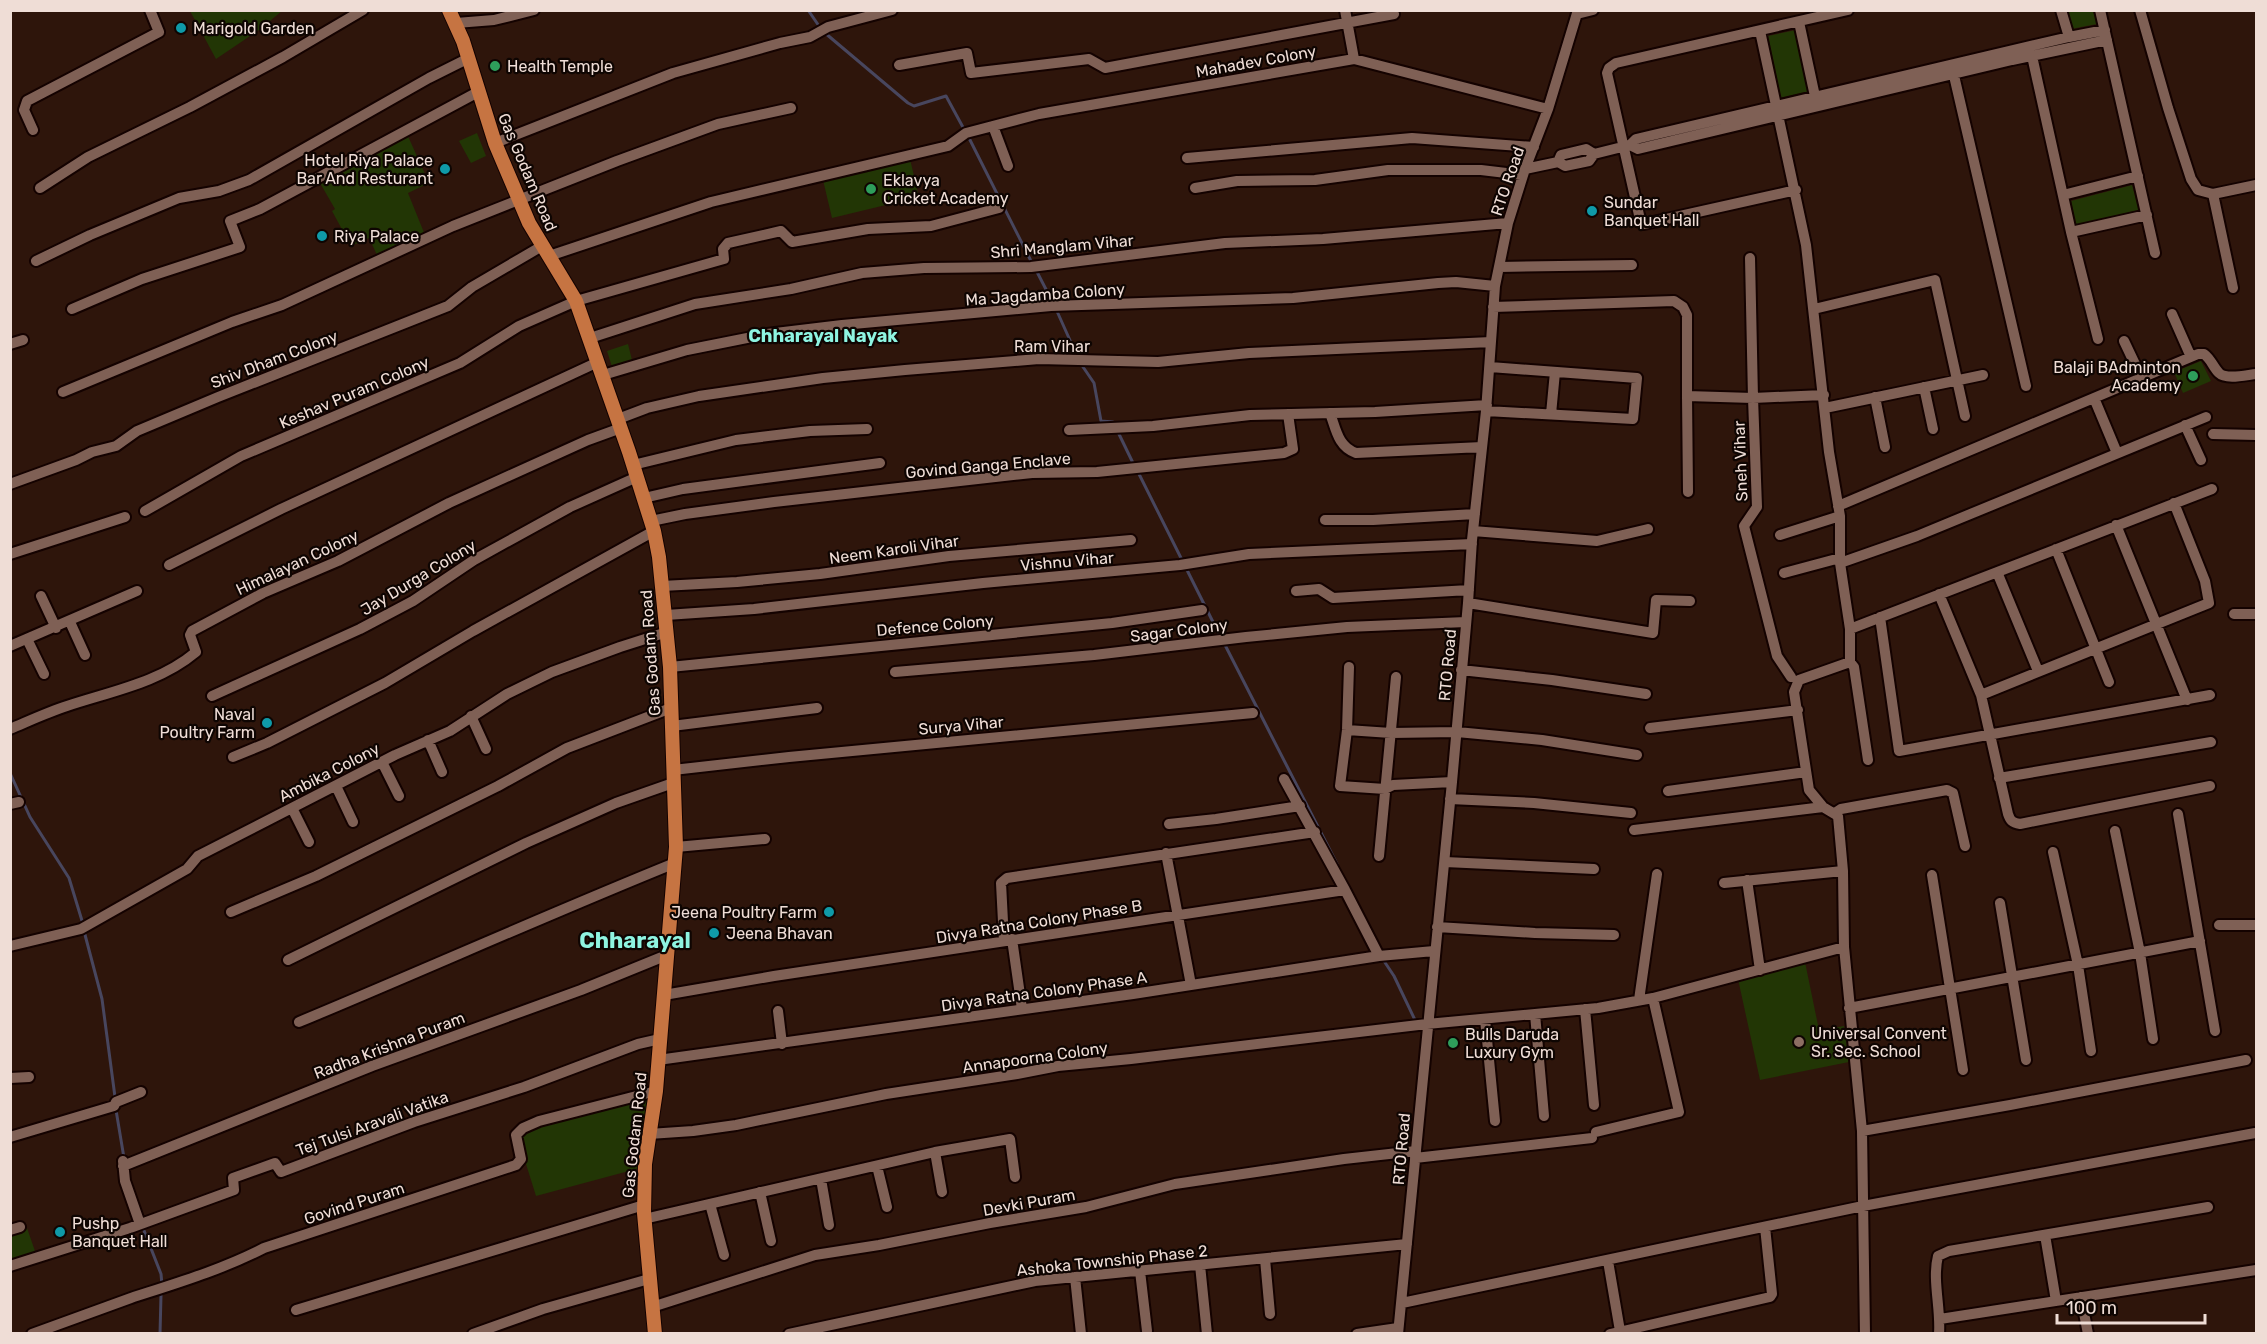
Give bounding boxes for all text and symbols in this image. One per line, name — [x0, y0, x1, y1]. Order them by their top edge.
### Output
place label: Marigold Garden — [193, 19, 314, 38]
marker: Marigold Garden — [174, 21, 188, 35]
street label: Mahadev Colony — [1194, 42, 1318, 81]
place label: Health Temple — [507, 57, 613, 76]
marker: Health Temple — [488, 59, 502, 73]
street label: Gas Godam Road — [494, 110, 561, 234]
street label: RTO Road — [1487, 144, 1528, 218]
place label: Hotel Riya Palace Bar And Resturant — [296, 151, 433, 188]
marker: Hotel Riya Palace Bar And Resturant — [438, 162, 452, 176]
place label: Eklavya Cricket Academy — [883, 171, 1009, 208]
marker: Eklavya Cricket Academy — [864, 182, 878, 196]
place label: Sundar Banquet Hall — [1604, 193, 1700, 230]
marker: Sundar Banquet Hall — [1585, 204, 1599, 218]
place label: Riya Palace — [334, 227, 419, 246]
marker: Riya Palace — [315, 229, 329, 243]
street label: Shri Manglam Vihar — [990, 231, 1134, 262]
street label: Ma Jagdamba Colony — [965, 279, 1126, 310]
district label: Chharayal Nayak — [748, 325, 898, 347]
street label: Shiv Dham Colony — [208, 326, 341, 393]
street label: Ram Vihar — [1014, 337, 1090, 356]
street label: Keshav Puram Colony — [276, 352, 432, 433]
place label: Balaji BAdminton Academy — [2053, 358, 2181, 395]
marker: Balaji BAdminton Academy — [2186, 369, 2200, 383]
street label: Sneh Vihar — [1730, 420, 1751, 502]
street label: Govind Ganga Enclave — [905, 449, 1071, 482]
street label: Himalayan Colony — [233, 526, 362, 599]
street label: Neem Karoli Vihar — [828, 531, 960, 568]
street label: Jay Durga Colony — [357, 535, 479, 619]
street label: Vishnu Vihar — [1019, 548, 1115, 575]
street label: Gas Godam Road — [637, 589, 664, 717]
street label: Defence Colony — [876, 611, 995, 640]
street label: Sagar Colony — [1129, 615, 1229, 646]
street label: RTO Road — [1435, 628, 1460, 702]
place label: Naval Poultry Farm — [159, 705, 255, 742]
street label: Surya Vihar — [918, 712, 1004, 739]
marker: Naval Poultry Farm — [260, 716, 274, 730]
street label: Ambika Colony — [276, 739, 383, 806]
street label: Divya Ratna Colony Phase B — [935, 896, 1143, 947]
place label: Jeena Poultry Farm — [671, 903, 817, 922]
marker: Jeena Poultry Farm — [822, 905, 836, 919]
place label: Jeena Bhavan — [726, 924, 833, 943]
marker: Jeena Bhavan — [707, 926, 721, 940]
district label: Chharayal — [579, 927, 691, 954]
street label: Divya Ratna Colony Phase A — [940, 968, 1149, 1015]
street label: Radha Krishna Puram — [311, 1008, 467, 1083]
place label: Universal Convent Sr. Sec. School — [1811, 1024, 1947, 1061]
place label: Bulls Daruda Luxury Gym — [1465, 1025, 1559, 1062]
marker: Universal Convent Sr. Sec. School — [1792, 1035, 1806, 1049]
marker: Bulls Daruda Luxury Gym — [1446, 1036, 1460, 1050]
street label: Annapoorna Colony — [961, 1038, 1109, 1077]
street label: Gas Godam Road — [618, 1071, 651, 1199]
street label: Tej Tulsi Aravali Vatika — [293, 1087, 451, 1160]
street label: RTO Road — [1389, 1112, 1414, 1186]
street label: Govind Puram — [301, 1178, 407, 1229]
street label: Devki Puram — [981, 1185, 1077, 1220]
place label: Pushp Banquet Hall — [72, 1214, 168, 1251]
marker: Pushp Banquet Hall — [53, 1225, 67, 1239]
street label: Ashoka Township Phase 2 — [1016, 1241, 1209, 1280]
scale bar — [2057, 1287, 2206, 1325]
text: 100 m — [2066, 1297, 2117, 1319]

